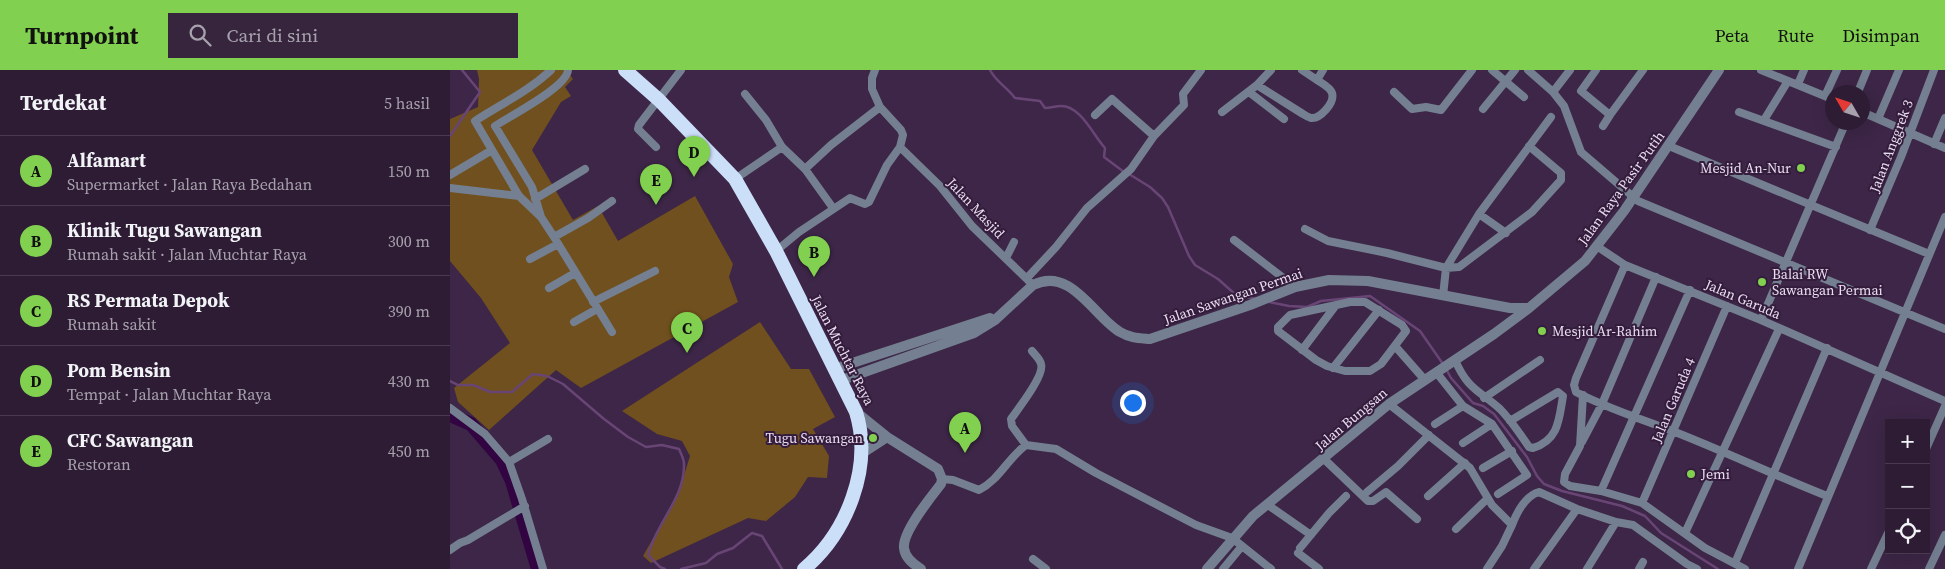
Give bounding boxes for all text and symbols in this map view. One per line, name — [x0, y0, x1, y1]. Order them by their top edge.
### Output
search box — [168, 13, 518, 58]
text: Turnpoint — [25, 19, 138, 52]
icon: search — [186, 21, 214, 49]
text: Cari di sini — [226, 22, 318, 48]
text: Peta — [1715, 23, 1749, 48]
text: Rute — [1777, 23, 1814, 48]
text: Disimpan — [1842, 23, 1920, 48]
north arrow — [1825, 85, 1870, 130]
text: Terdekat — [20, 88, 106, 117]
text: 5 hasil — [384, 92, 430, 114]
street label: Jalan Anggrek 3 — [1864, 97, 1918, 196]
street label: Jalan Raya Pasir Putih — [1572, 127, 1669, 250]
pin: D — [678, 136, 710, 177]
text: Alfamart — [67, 147, 146, 173]
place label: Mesjid An-Nur — [1700, 158, 1791, 178]
text: A — [31, 160, 41, 182]
text: 150 m — [388, 160, 430, 182]
marker: Mesjid An-Nur — [1795, 162, 1807, 174]
pin: E — [640, 164, 672, 205]
text: Supermarket · Jalan Raya Bedahan — [67, 173, 312, 195]
street label: Jalan Masjid — [942, 173, 1009, 243]
text: Klinik Tugu Sawangan — [67, 217, 262, 243]
text: B — [31, 230, 41, 252]
text: 300 m — [388, 230, 430, 252]
pin: B — [798, 236, 830, 277]
text: Rumah sakit · Jalan Muchtar Raya — [67, 243, 307, 265]
street label: Jalan Sawangan Permai — [1160, 263, 1305, 329]
place label: Balai RW Sawangan Permai — [1772, 264, 1883, 300]
street label: Jalan Garuda — [1701, 274, 1785, 324]
marker: Balai RW Sawangan Permai — [1756, 276, 1768, 288]
text: RS Permata Depok — [67, 287, 229, 313]
street label: Jalan Muchtar Raya — [806, 291, 880, 409]
text: C — [31, 300, 41, 322]
text: 390 m — [388, 300, 430, 322]
pin: C — [671, 312, 703, 353]
text: Rumah sakit — [67, 313, 156, 335]
place label: Mesjid Ar-Rahim — [1552, 321, 1658, 341]
marker: Mesjid Ar-Rahim — [1536, 325, 1548, 337]
street label: Jalan Garuda 4 — [1646, 354, 1700, 447]
text: Pom Bensin — [67, 357, 171, 383]
text: D — [30, 370, 42, 392]
text: 430 m — [388, 370, 430, 392]
street label: Jalan Bungsan — [1310, 382, 1392, 456]
text: Tempat · Jalan Muchtar Raya — [67, 383, 271, 405]
your location — [1120, 390, 1146, 416]
pin: A — [949, 412, 981, 453]
map controls — [1885, 419, 1930, 554]
button: + — [1885, 419, 1930, 464]
text: CFC Sawangan — [67, 427, 194, 453]
place label: Tugu Sawangan — [766, 428, 864, 448]
marker: Tugu Sawangan — [867, 432, 879, 444]
text: E — [31, 440, 41, 462]
text: 450 m — [388, 440, 430, 462]
text: Restoran — [67, 453, 131, 475]
place label: Jemi — [1700, 464, 1730, 484]
button: − — [1885, 464, 1930, 509]
marker: Jemi — [1685, 468, 1697, 480]
button: locate — [1885, 509, 1930, 554]

